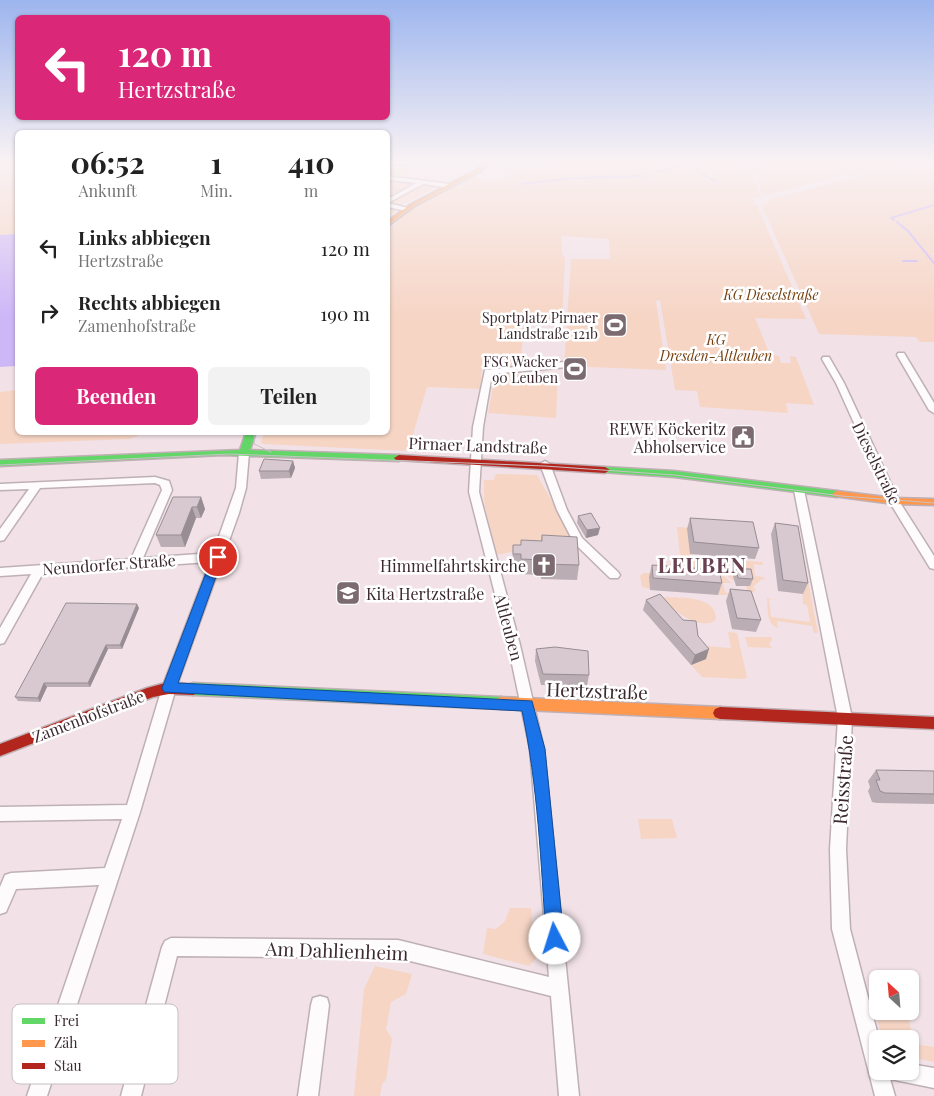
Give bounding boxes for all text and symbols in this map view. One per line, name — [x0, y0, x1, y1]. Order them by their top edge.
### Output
text: 120 m — [118, 29, 212, 76]
icon: left — [35, 35, 100, 100]
text: Hertzstraße — [118, 74, 236, 104]
text: 06:52 — [70, 142, 145, 182]
text: 1 — [211, 142, 222, 182]
text: 410 — [288, 142, 335, 182]
text: Ankunft — [78, 180, 137, 201]
text: Min. — [200, 180, 232, 201]
text: m — [304, 180, 318, 201]
text: Links abbiegen — [78, 224, 211, 250]
icon: left — [35, 234, 63, 262]
text: 120 m — [321, 235, 370, 261]
text: Hertzstraße — [78, 250, 164, 271]
park label: KG Dieselstraße — [723, 285, 818, 304]
text: Rechts abbiegen — [78, 289, 221, 315]
icon: right — [35, 299, 63, 327]
text: 190 m — [320, 300, 370, 326]
place label: Sportplatz Pirnaer Landstraße 121b — [482, 308, 599, 343]
sports icon: Sportplatz Pirnaer Landstraße 121b — [602, 312, 628, 338]
text: Zamenhofstraße — [78, 315, 196, 336]
park label: KG Dresden-Altleuben — [659, 330, 772, 365]
place label: FSG Wacker 90 Leuben — [483, 352, 559, 387]
sports icon: FSG Wacker 90 Leuben — [562, 356, 588, 382]
button: Beenden — [35, 367, 198, 425]
button: Teilen — [208, 367, 370, 425]
place label: REWE Köckeritz Abholservice — [609, 418, 726, 457]
street label: Dieselstraße — [848, 418, 906, 508]
public building icon: REWE Köckeritz Abholservice — [730, 424, 756, 450]
street label: Pirnaer Landstraße — [408, 432, 548, 458]
pin — [197, 536, 239, 578]
icon: arrive — [204, 543, 232, 571]
street label: Neundorfer Straße — [42, 549, 176, 579]
district label: LEUBEN — [657, 550, 747, 578]
church icon: Himmelfahrtskirche — [531, 552, 557, 578]
place label: Himmelfahrtskirche — [380, 555, 526, 576]
school or university icon: Kita Hertzstraße — [335, 580, 361, 606]
place label: Kita Hertzstraße — [366, 583, 484, 604]
street label: Altleuben — [490, 590, 528, 663]
street label: Hertzstraße — [546, 675, 648, 705]
street label: Zamenhofstraße — [29, 685, 147, 747]
street label: Reisstraße — [826, 734, 858, 826]
position arrow — [528, 912, 580, 964]
street label: Am Dahlienheim — [264, 934, 409, 965]
north arrow — [869, 970, 919, 1020]
map controls — [869, 970, 919, 1080]
legend — [12, 1004, 178, 1084]
text: Frei — [54, 1011, 79, 1030]
button: layers — [869, 1030, 919, 1080]
text: Zäh — [54, 1033, 78, 1052]
text: Stau — [54, 1056, 82, 1075]

